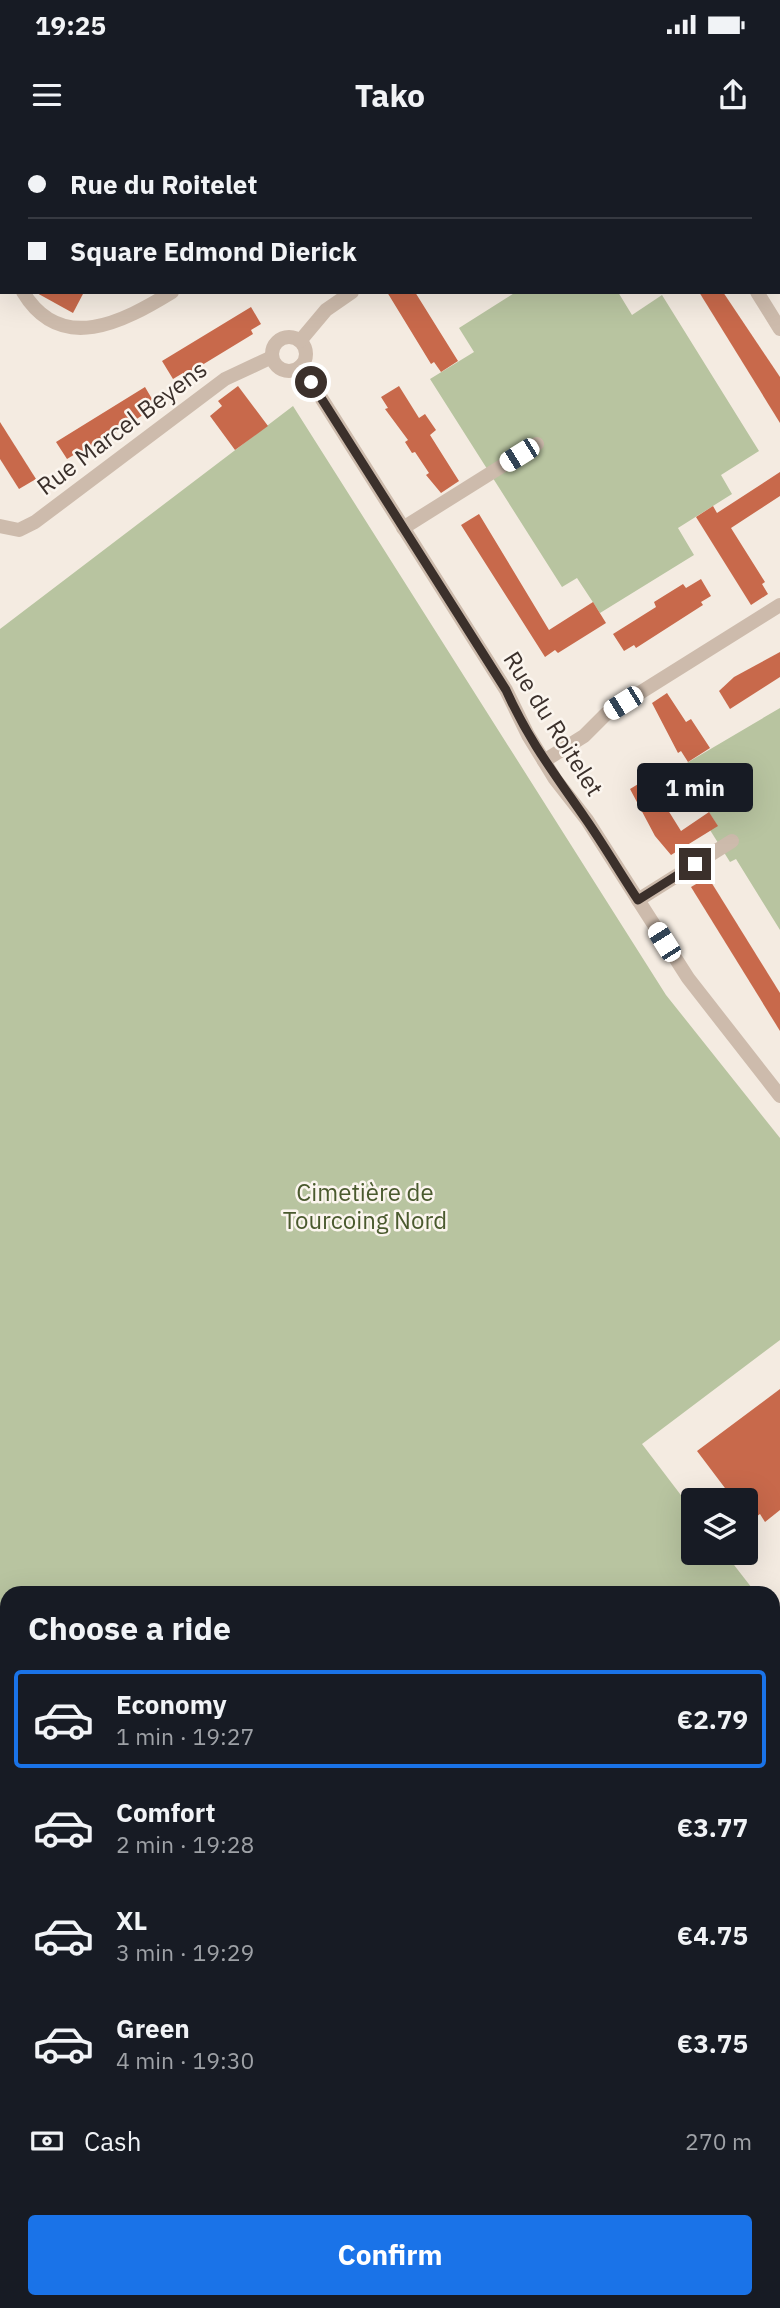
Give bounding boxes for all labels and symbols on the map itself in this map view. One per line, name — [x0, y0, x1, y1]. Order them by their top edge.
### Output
street label: Rue Marcel Beyens — [30, 353, 213, 502]
route start — [295, 366, 327, 398]
car — [496, 435, 543, 475]
street label: Rue du Roitelet — [497, 645, 611, 802]
car — [600, 683, 647, 723]
callout: 1 min — [637, 762, 753, 812]
route end — [679, 848, 711, 880]
car — [644, 919, 685, 965]
park label: Cimetière de Tourcoing Nord — [283, 1176, 447, 1236]

